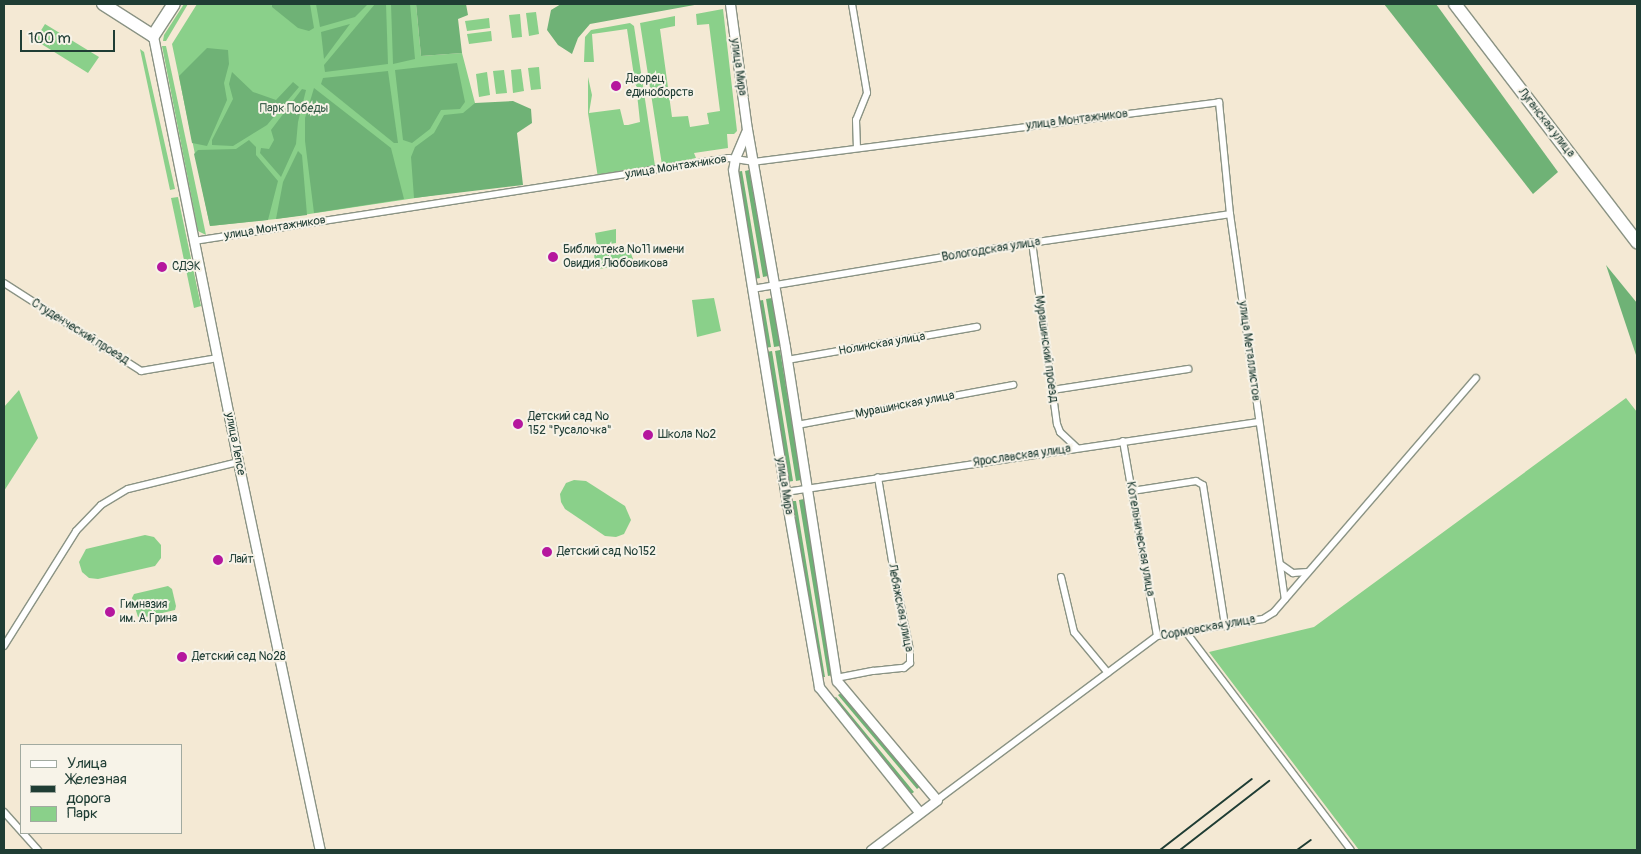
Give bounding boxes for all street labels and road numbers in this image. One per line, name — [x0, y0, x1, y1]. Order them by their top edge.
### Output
street label: улица Мира — [727, 37, 749, 97]
street label: Луганская улица — [1514, 85, 1578, 161]
street label: улица Монтажников — [1025, 107, 1129, 133]
street label: улица Монтажников — [624, 152, 728, 182]
street label: улица Монтажников — [223, 213, 327, 243]
street label: Вологодская улица — [941, 235, 1041, 265]
street label: Мурашинский проезд — [1031, 295, 1061, 403]
street label: Студенческий проезд — [28, 296, 132, 368]
street label: улица Металлистов — [1235, 300, 1263, 402]
street label: Нолинская улица — [838, 329, 926, 359]
street label: Мурашинская улица — [854, 388, 956, 422]
street label: улица Лепсе — [222, 411, 248, 477]
street label: Ярославская улица — [972, 442, 1072, 470]
street label: улица Мира — [772, 456, 796, 516]
street label: Котельническая улица — [1123, 480, 1157, 598]
street label: Лебяжская улица — [884, 563, 916, 653]
street label: Сормовская улица — [1160, 613, 1256, 643]

